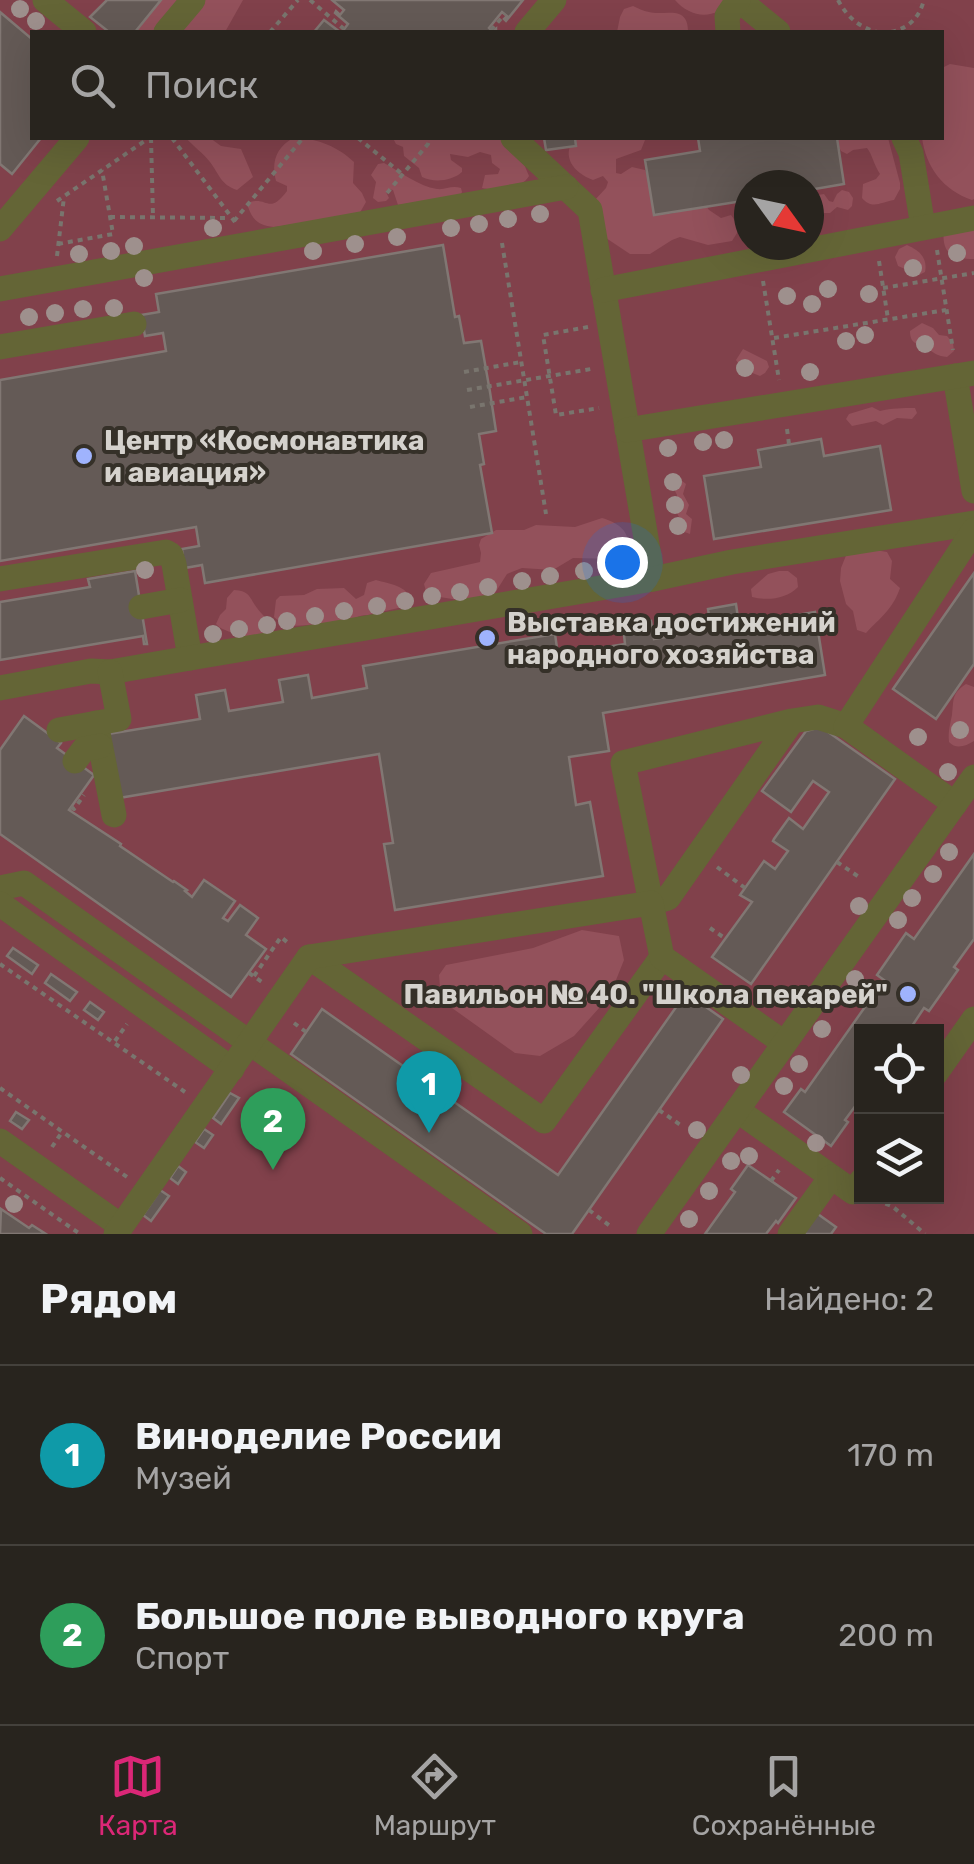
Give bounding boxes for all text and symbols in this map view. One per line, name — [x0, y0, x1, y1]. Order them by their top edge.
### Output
search box — [30, 30, 944, 140]
icon: search — [65, 58, 120, 113]
text: Поиск — [145, 62, 258, 108]
north arrow — [734, 170, 824, 260]
place label: Центр «Космонавтика и авиация» — [104, 424, 425, 489]
marker: Центр «Космонавтика и авиация» — [73, 445, 95, 467]
your location — [597, 537, 648, 588]
place label: Выставка достижений народного хозяйства — [507, 606, 836, 671]
marker: Выставка достижений народного хозяйства — [476, 627, 498, 649]
place label: Павильон № 40. "Школа пекарей" — [404, 978, 888, 1011]
marker: Павильон № 40. "Школа пекарей" — [897, 983, 919, 1005]
map controls — [854, 1024, 944, 1204]
button: locate — [854, 1024, 944, 1114]
pin: 1 — [396, 1050, 462, 1133]
pin: 2 — [240, 1088, 306, 1170]
button: layers — [854, 1114, 944, 1204]
text: Рядом — [40, 1274, 177, 1324]
text: Найдено: 2 — [764, 1280, 934, 1318]
text: Виноделие России — [135, 1413, 502, 1459]
text: 1 — [65, 1436, 80, 1474]
text: 170 m — [847, 1436, 934, 1474]
text: Музей — [135, 1459, 232, 1497]
text: Большое поле выводного круга — [135, 1593, 745, 1639]
text: 2 — [62, 1616, 83, 1654]
text: 200 m — [838, 1616, 934, 1654]
text: Спорт — [135, 1639, 229, 1677]
tab: Карта — [98, 1749, 178, 1842]
tab: Маршрут — [374, 1749, 496, 1842]
tab: Сохранённые — [692, 1749, 876, 1842]

